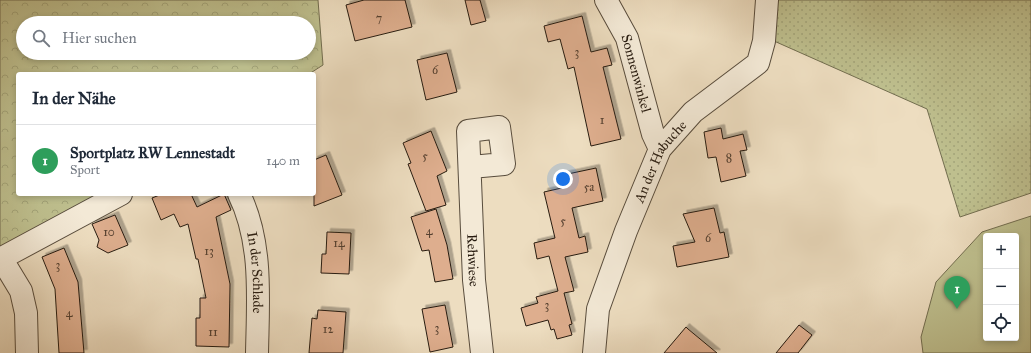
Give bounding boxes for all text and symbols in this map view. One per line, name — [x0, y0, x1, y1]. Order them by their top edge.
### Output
house number: 7 — [376, 11, 382, 25]
search box — [16, 16, 316, 60]
icon: search — [30, 27, 52, 49]
text: Hier suchen — [62, 29, 137, 47]
street label: Sonnenwinkel — [617, 32, 655, 115]
house number: 3 — [575, 45, 580, 59]
house number: 6 — [432, 63, 439, 77]
text: In der Nähe — [32, 88, 116, 109]
house number: 1 — [600, 113, 605, 127]
street label: An der Habuche — [630, 117, 691, 206]
text: Sportplatz RW Lennestadt — [70, 144, 235, 162]
house number: 5 — [422, 149, 428, 163]
house number: 8 — [726, 151, 732, 165]
text: 1 — [42, 153, 48, 169]
text: 140 m — [266, 153, 300, 169]
text: Sport — [70, 162, 100, 178]
your location — [553, 169, 573, 189]
house number: 5a — [584, 180, 595, 194]
house number: 5 — [560, 214, 566, 228]
house number: 4 — [426, 224, 433, 238]
house number: 10 — [103, 225, 115, 239]
street label: In der Schlade — [243, 230, 266, 314]
house number: 6 — [705, 231, 712, 245]
street label: Rehwiese — [463, 233, 483, 288]
map controls — [983, 233, 1019, 341]
button: + — [983, 233, 1019, 269]
house number: 14 — [333, 236, 345, 250]
house number: 13 — [204, 244, 214, 258]
house number: 3 — [56, 258, 61, 272]
button: − — [983, 269, 1019, 305]
pin: 1 — [944, 276, 970, 309]
house number: 3 — [545, 298, 550, 312]
button: locate — [983, 305, 1019, 341]
house number: 4 — [66, 306, 73, 320]
house number: 3 — [435, 321, 440, 335]
house number: 12 — [323, 322, 333, 336]
house number: 11 — [208, 325, 218, 339]

